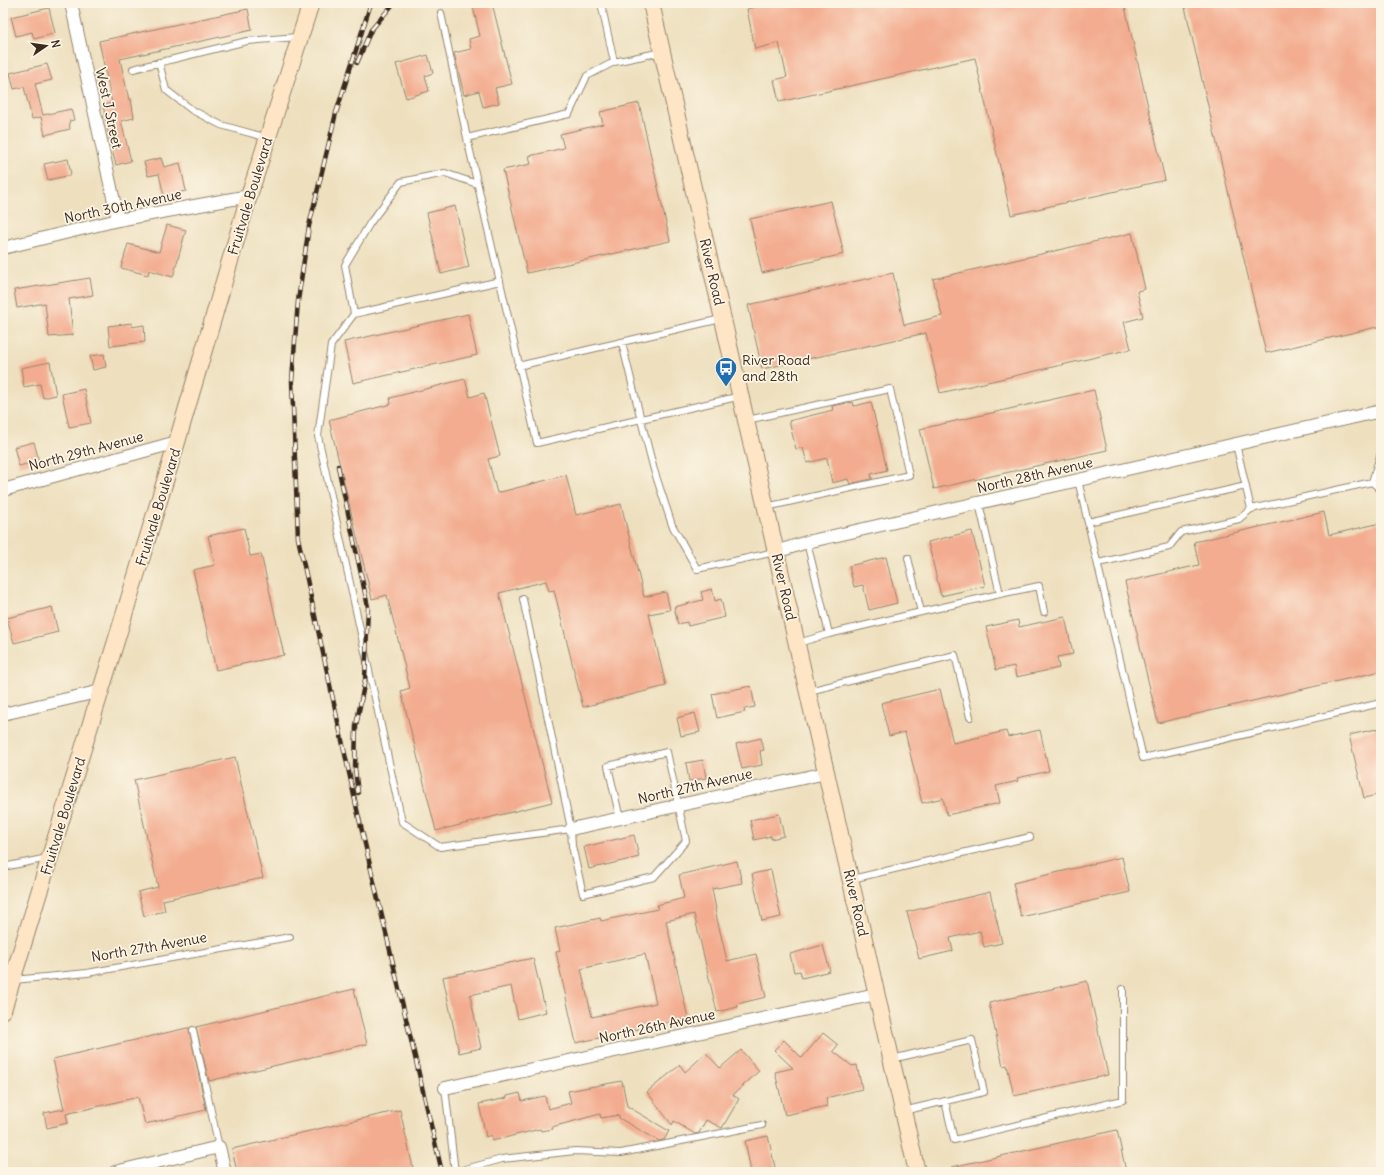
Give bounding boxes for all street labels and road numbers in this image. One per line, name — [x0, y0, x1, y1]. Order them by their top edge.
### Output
street label: West J Street — [92, 66, 126, 150]
street label: Fruitvale Boulevard — [224, 135, 276, 257]
street label: North 30th Avenue — [63, 185, 183, 227]
street label: River Road — [696, 237, 728, 307]
street label: North 29th Avenue — [27, 427, 145, 475]
street label: Fruitvale Boulevard — [132, 446, 184, 568]
street label: North 28th Avenue — [975, 453, 1095, 497]
street label: River Road — [768, 552, 800, 622]
street label: Fruitvale Boulevard — [37, 755, 89, 877]
street label: North 27th Avenue — [636, 764, 754, 808]
street label: River Road — [840, 868, 872, 938]
street label: North 27th Avenue — [90, 928, 208, 966]
street label: North 26th Avenue — [597, 1005, 717, 1047]

